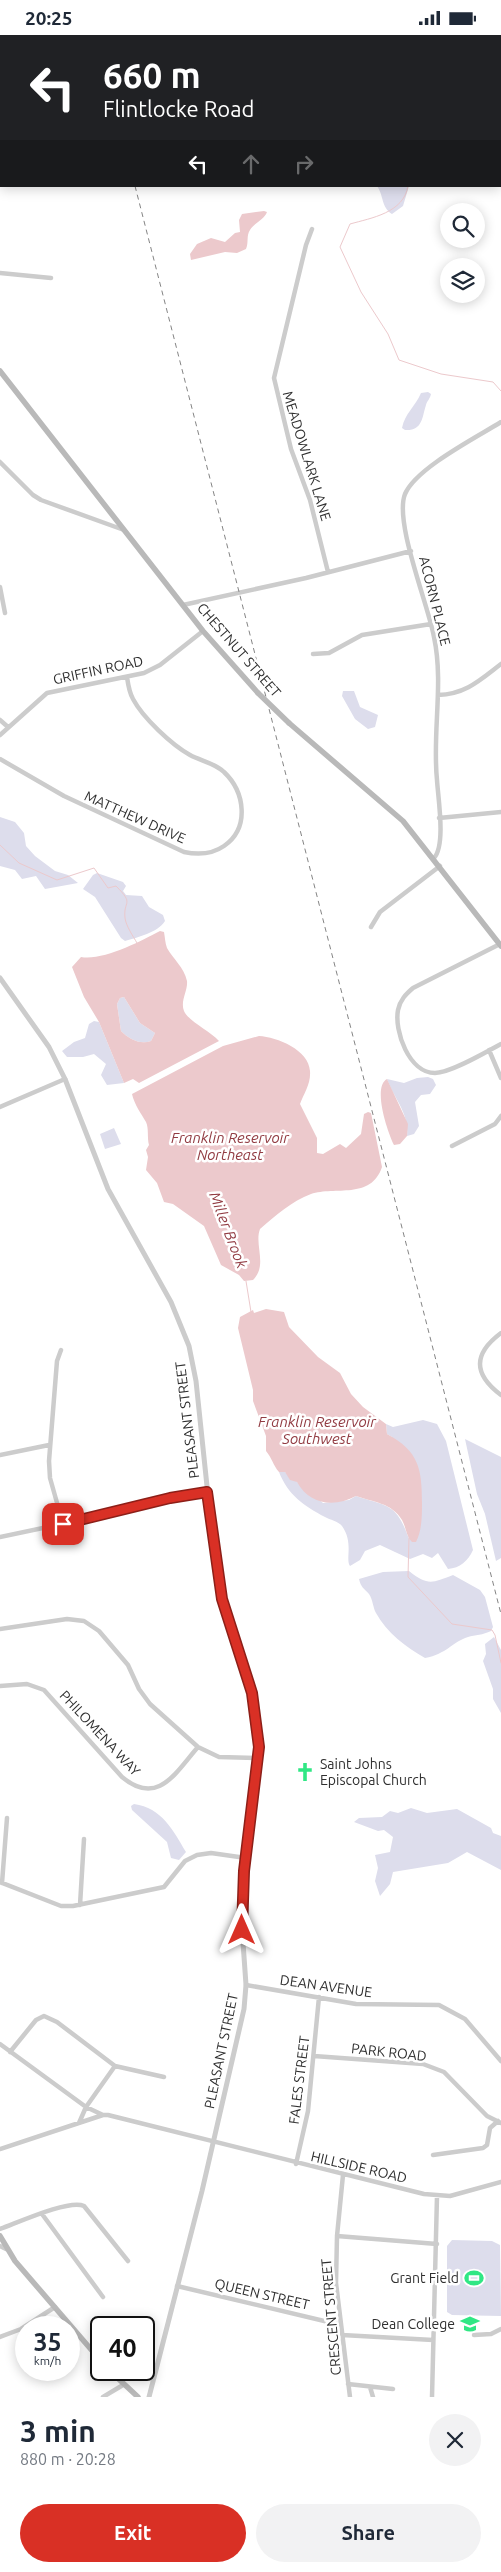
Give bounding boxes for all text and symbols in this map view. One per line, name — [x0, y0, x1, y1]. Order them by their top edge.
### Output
text: 20:25 — [25, 7, 73, 29]
icon: left — [20, 55, 85, 120]
text: 660 m — [103, 55, 201, 95]
text: Flintlocke Road — [103, 96, 254, 121]
icon: left — [184, 150, 212, 178]
icon: ahead — [237, 150, 265, 178]
icon: right — [290, 150, 318, 178]
map controls — [440, 203, 485, 303]
button: search — [440, 203, 485, 248]
button: layers — [440, 258, 485, 303]
street label: MEADOWLARK LANE — [280, 389, 334, 523]
street label: ACORN PLACE — [416, 555, 454, 647]
street label: CHESTNUT STREET — [194, 600, 284, 700]
street label: GRIFFIN ROAD — [52, 653, 145, 687]
street label: MATTHEW DRIVE — [82, 788, 188, 847]
water label: Franklin Reservoir Northeast — [171, 1129, 290, 1163]
water label: Miller Brook — [206, 1189, 251, 1271]
street label: PLEASANT STREET — [172, 1360, 202, 1479]
water label: Franklin Reservoir Southwest — [258, 1413, 377, 1447]
pin — [42, 1503, 84, 1545]
icon: arrive — [49, 1510, 77, 1538]
street label: PHILOMENA WAY — [56, 1687, 144, 1779]
place label: Saint Johns Episcopal Church — [320, 1756, 427, 1788]
church icon: Saint Johns Episcopal Church — [294, 1761, 316, 1783]
position arrow — [215, 1903, 267, 1955]
street label: DEAN AVENUE — [279, 1972, 373, 2000]
street label: PLEASANT STREET — [201, 1992, 241, 2110]
street label: FALES STREET — [286, 2035, 312, 2125]
street label: PARK ROAD — [350, 2040, 428, 2064]
street label: HILLSIDE ROAD — [309, 2148, 409, 2186]
street label: CRESCENT STREET — [318, 2258, 344, 2376]
sports icon: Grant Field — [463, 2267, 485, 2289]
place label: Grant Field — [390, 2270, 459, 2286]
street label: QUEEN STREET — [213, 2275, 311, 2313]
school or university icon: Dean College — [459, 2313, 481, 2335]
speed limit sign: 40 — [90, 2316, 155, 2381]
place label: Dean College — [371, 2316, 455, 2332]
text: 35 — [33, 2328, 62, 2356]
text: km/h — [34, 2354, 61, 2367]
text: 3 min — [20, 2414, 96, 2448]
button: close — [429, 2414, 481, 2466]
text: 880 m · 20:28 — [20, 2450, 116, 2468]
button: Exit — [20, 2504, 246, 2562]
button: Share — [256, 2504, 481, 2562]

